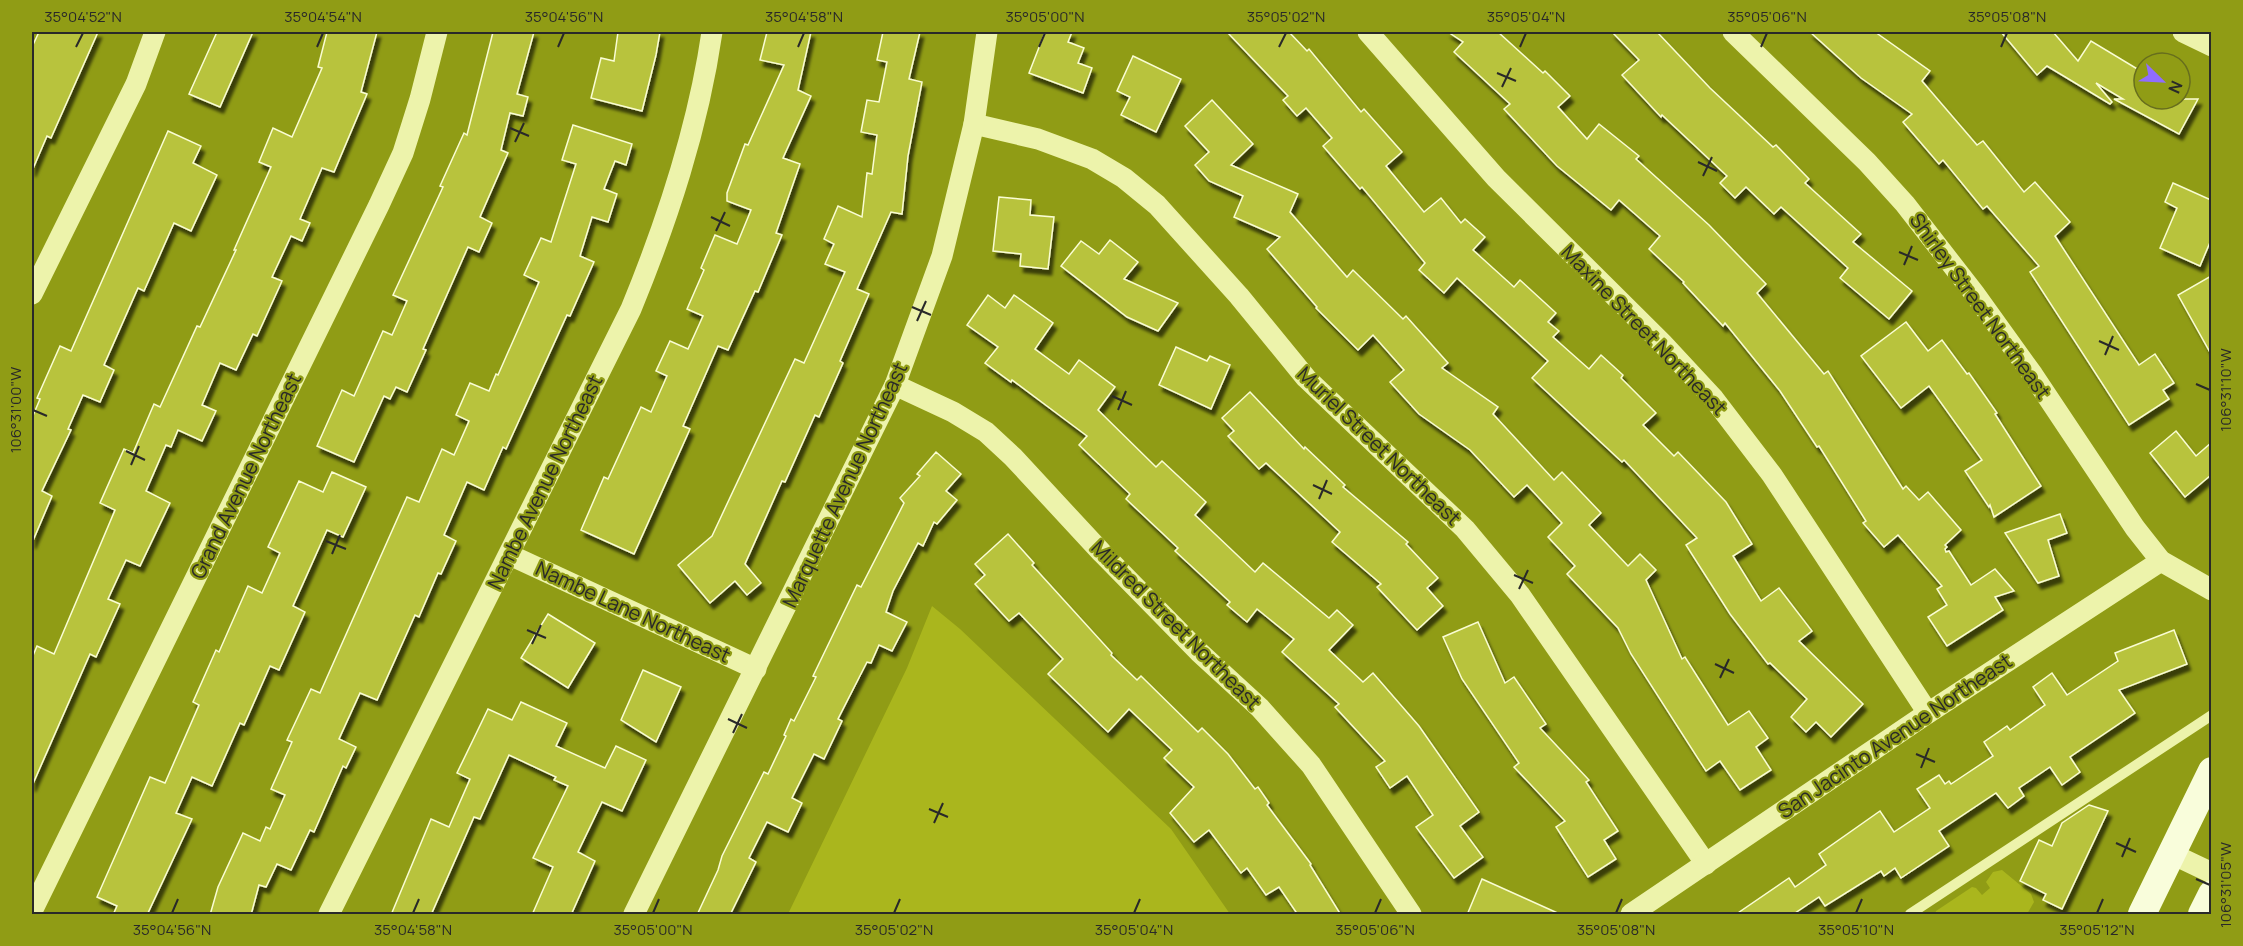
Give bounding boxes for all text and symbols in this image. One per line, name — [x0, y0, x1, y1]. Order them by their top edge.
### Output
text: 35°04'52"N — [44, 6, 122, 27]
text: 35°04'54"N — [284, 6, 362, 27]
text: 35°04'56"N — [525, 6, 603, 27]
text: 35°04'58"N — [765, 6, 843, 27]
text: 35°05'00"N — [1005, 6, 1085, 27]
text: 35°05'02"N — [1247, 6, 1325, 27]
text: 35°05'04"N — [1487, 6, 1565, 27]
text: 35°05'06"N — [1727, 6, 1807, 27]
text: 35°05'08"N — [1968, 6, 2046, 27]
north arrow — [2132, 51, 2192, 111]
text: N — [2163, 77, 2188, 97]
street label: Shirley Street Northeast — [1904, 207, 2057, 404]
street label: Maxine Street Northeast — [1556, 239, 1733, 421]
text: 106°31'10"W — [2215, 348, 2236, 432]
street label: Marquette Avenue Northeast — [776, 358, 913, 612]
street label: Muriel Street Northeast — [1292, 360, 1467, 531]
text: 106°31'00"W — [5, 367, 26, 453]
street label: Grand Avenue Northeast — [184, 368, 307, 583]
street label: Nambe Avenue Northeast — [481, 370, 608, 594]
street label: Mildred Street Northeast — [1086, 534, 1267, 715]
street label: Nambe Lane Northeast — [532, 555, 735, 669]
street label: San Jacinto Avenue Northeast — [1772, 647, 2017, 824]
text: 106°31'05"W — [2215, 842, 2236, 928]
text: 35°04'56"N — [133, 919, 211, 940]
text: 35°04'58"N — [374, 919, 452, 940]
text: 35°05'00"N — [613, 919, 693, 940]
text: 35°05'02"N — [855, 919, 933, 940]
text: 35°05'04"N — [1095, 919, 1173, 940]
text: 35°05'06"N — [1335, 919, 1415, 940]
text: 35°05'08"N — [1577, 919, 1655, 940]
text: 35°05'10"N — [1818, 919, 1894, 940]
text: 35°05'12"N — [2059, 919, 2135, 940]

